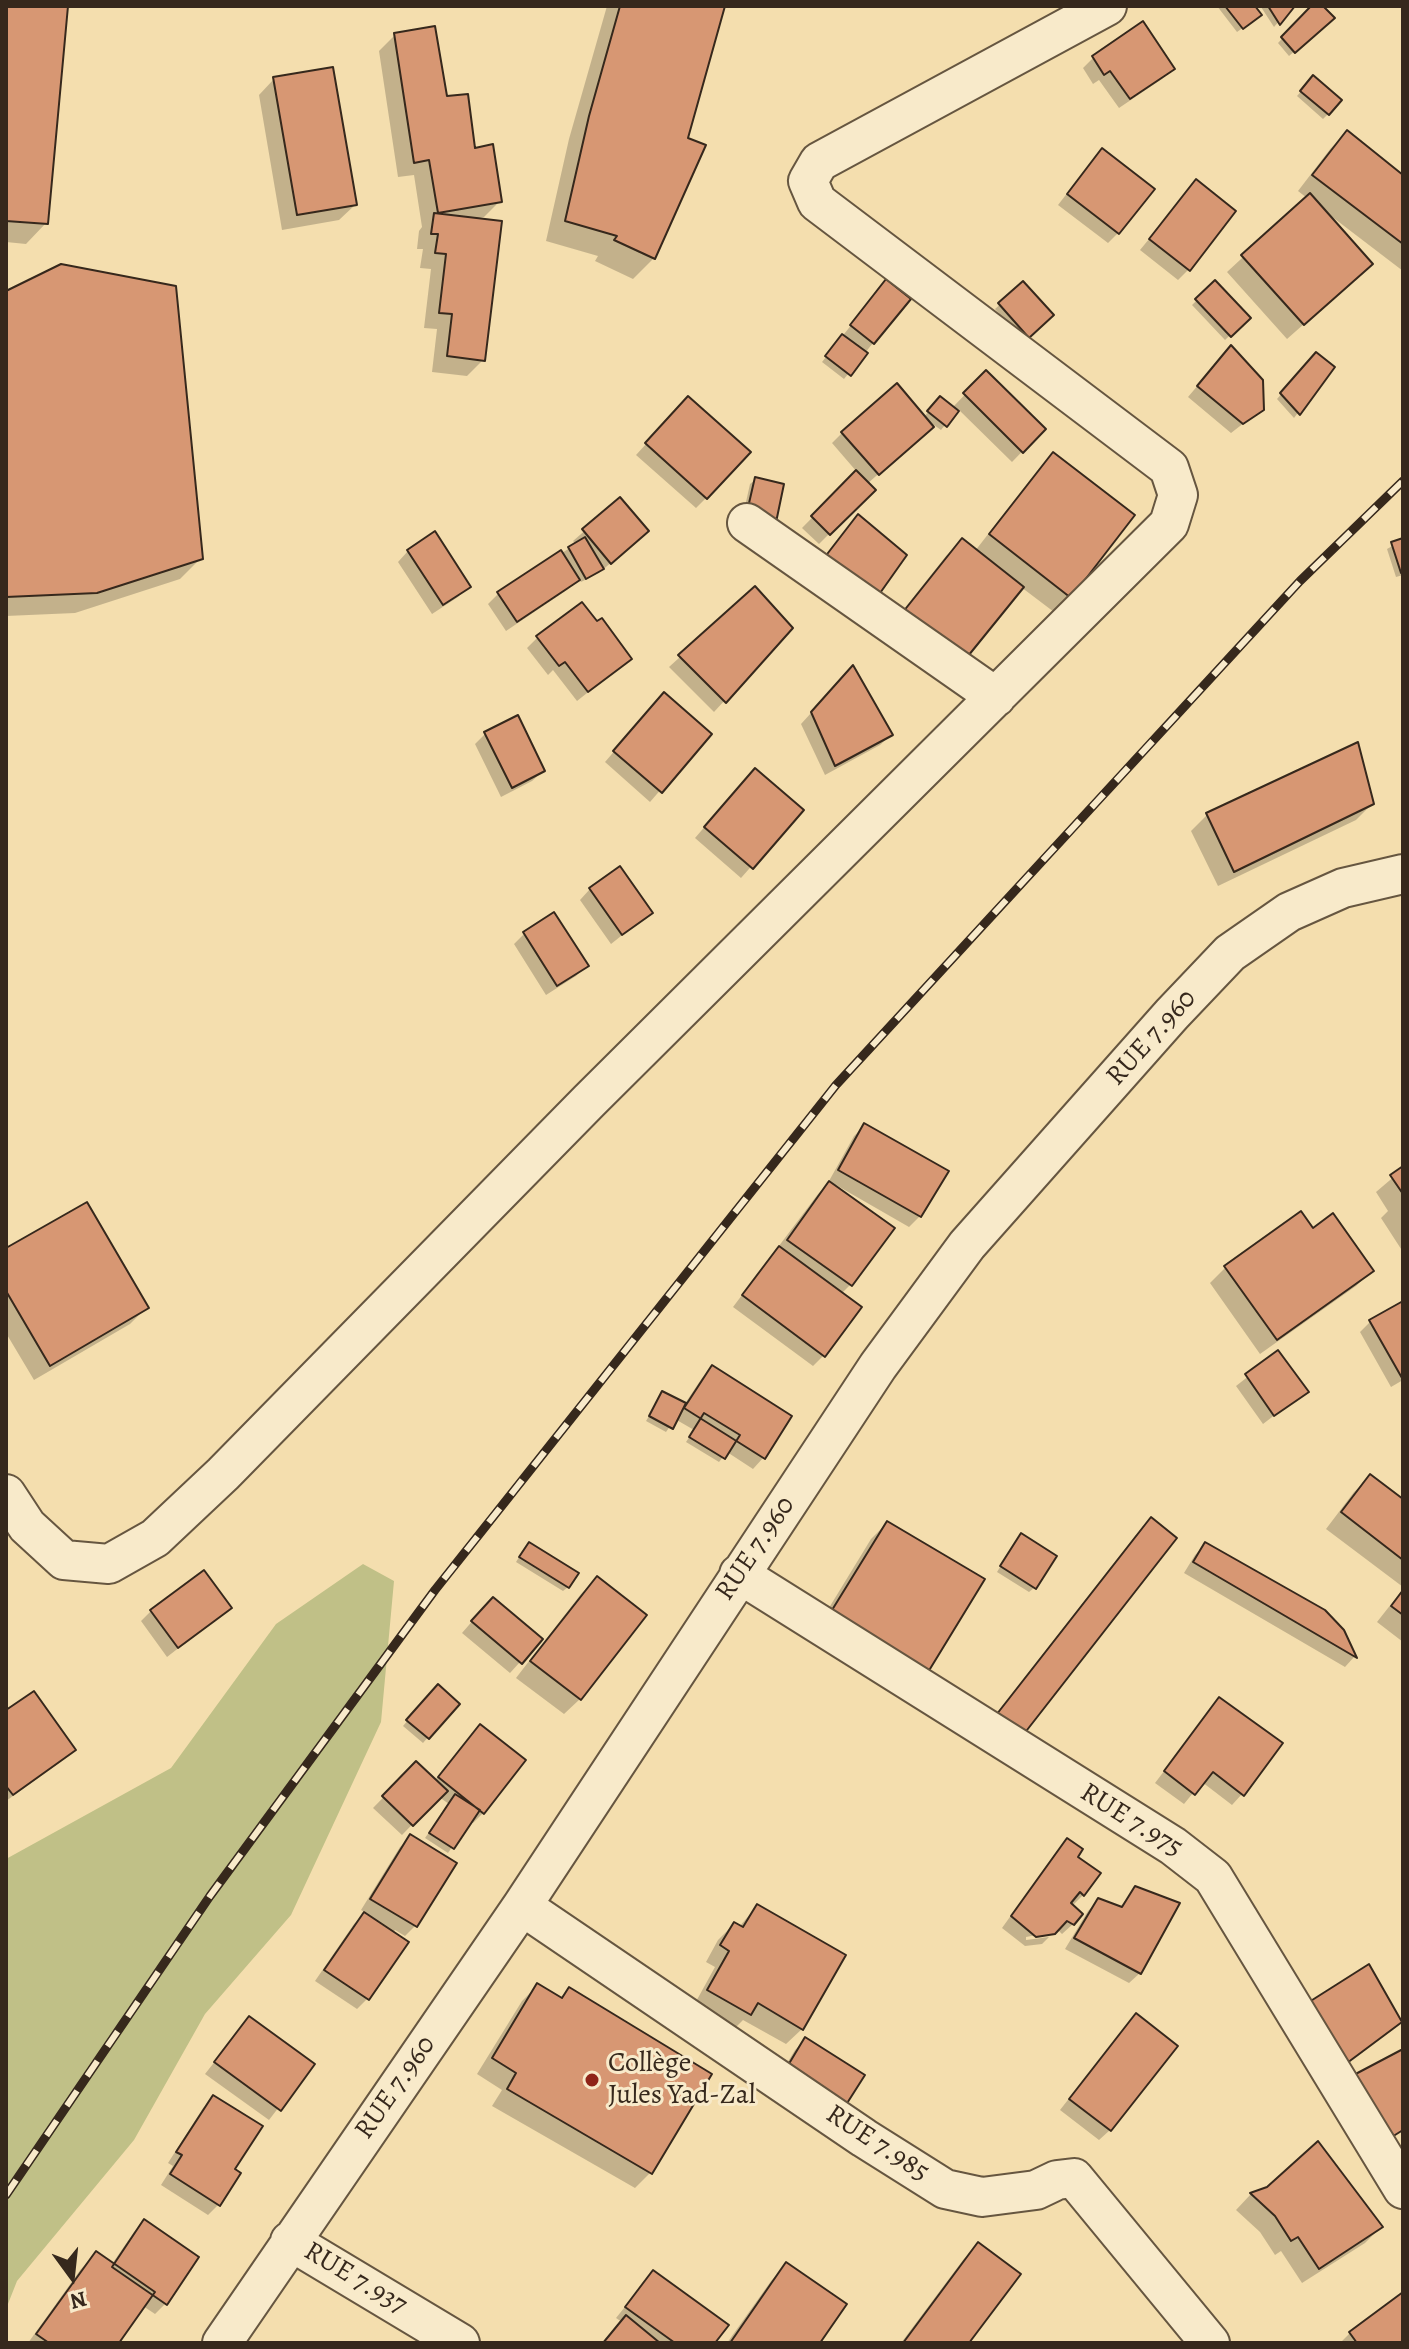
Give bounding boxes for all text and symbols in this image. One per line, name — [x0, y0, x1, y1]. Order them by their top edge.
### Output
street label: RUE 7.960 — [1100, 983, 1204, 1093]
street label: RUE 7.960 — [709, 1490, 803, 1608]
street label: RUE 7.975 — [1074, 1776, 1188, 1866]
street label: RUE 7.960 — [348, 2030, 444, 2146]
place label: Collège Jules Yad-Zal — [608, 2047, 756, 2113]
marker: Collège Jules Yad-Zal — [583, 2071, 601, 2089]
street label: RUE 7.985 — [819, 2098, 935, 2190]
street label: RUE 7.937 — [297, 2235, 413, 2323]
north arrow — [32, 2237, 112, 2317]
text: N — [67, 2284, 90, 2317]

